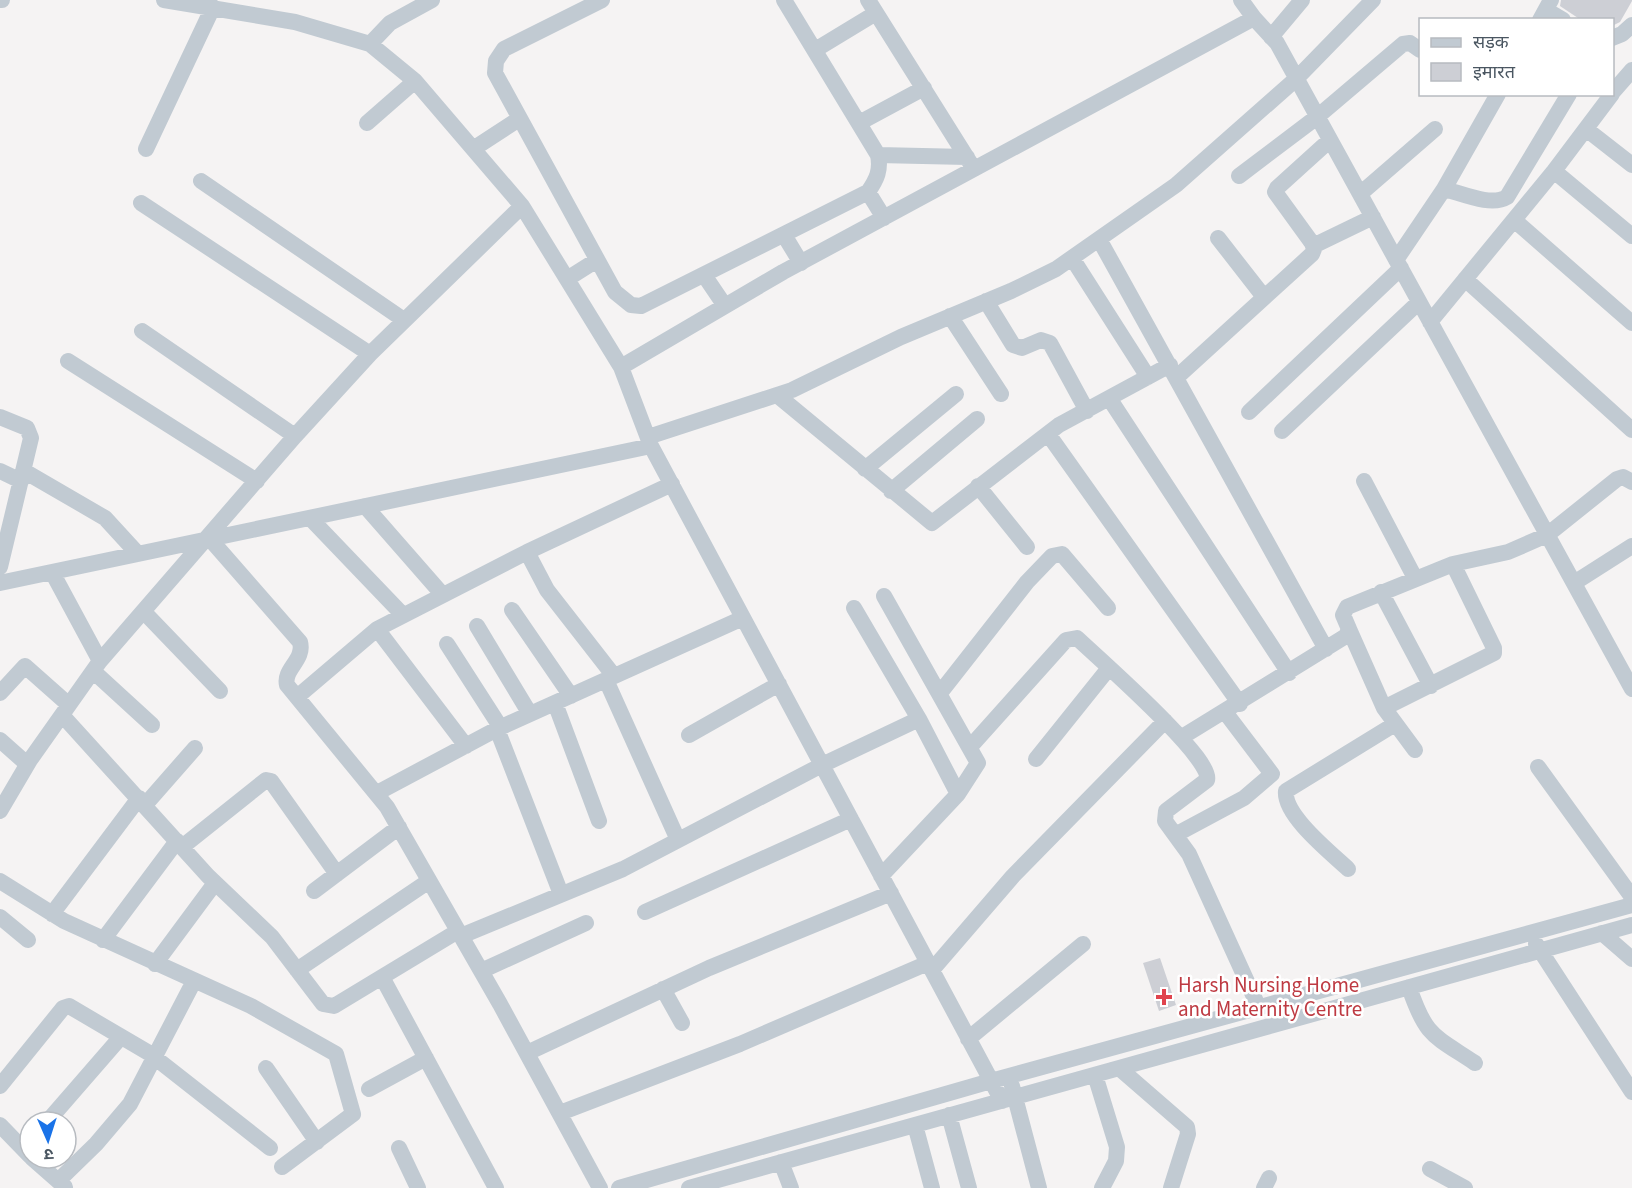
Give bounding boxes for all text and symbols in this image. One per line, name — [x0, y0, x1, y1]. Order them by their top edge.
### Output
legend — [1419, 18, 1614, 96]
text: सड़क — [1473, 30, 1510, 55]
text: इमारत — [1473, 60, 1516, 85]
place label: Harsh Nursing Home and Maternity Centre — [1178, 970, 1362, 1024]
marker: Harsh Nursing Home and Maternity Centre — [1155, 988, 1173, 1006]
north arrow — [18, 1110, 78, 1170]
text: उ — [43, 1143, 54, 1165]

